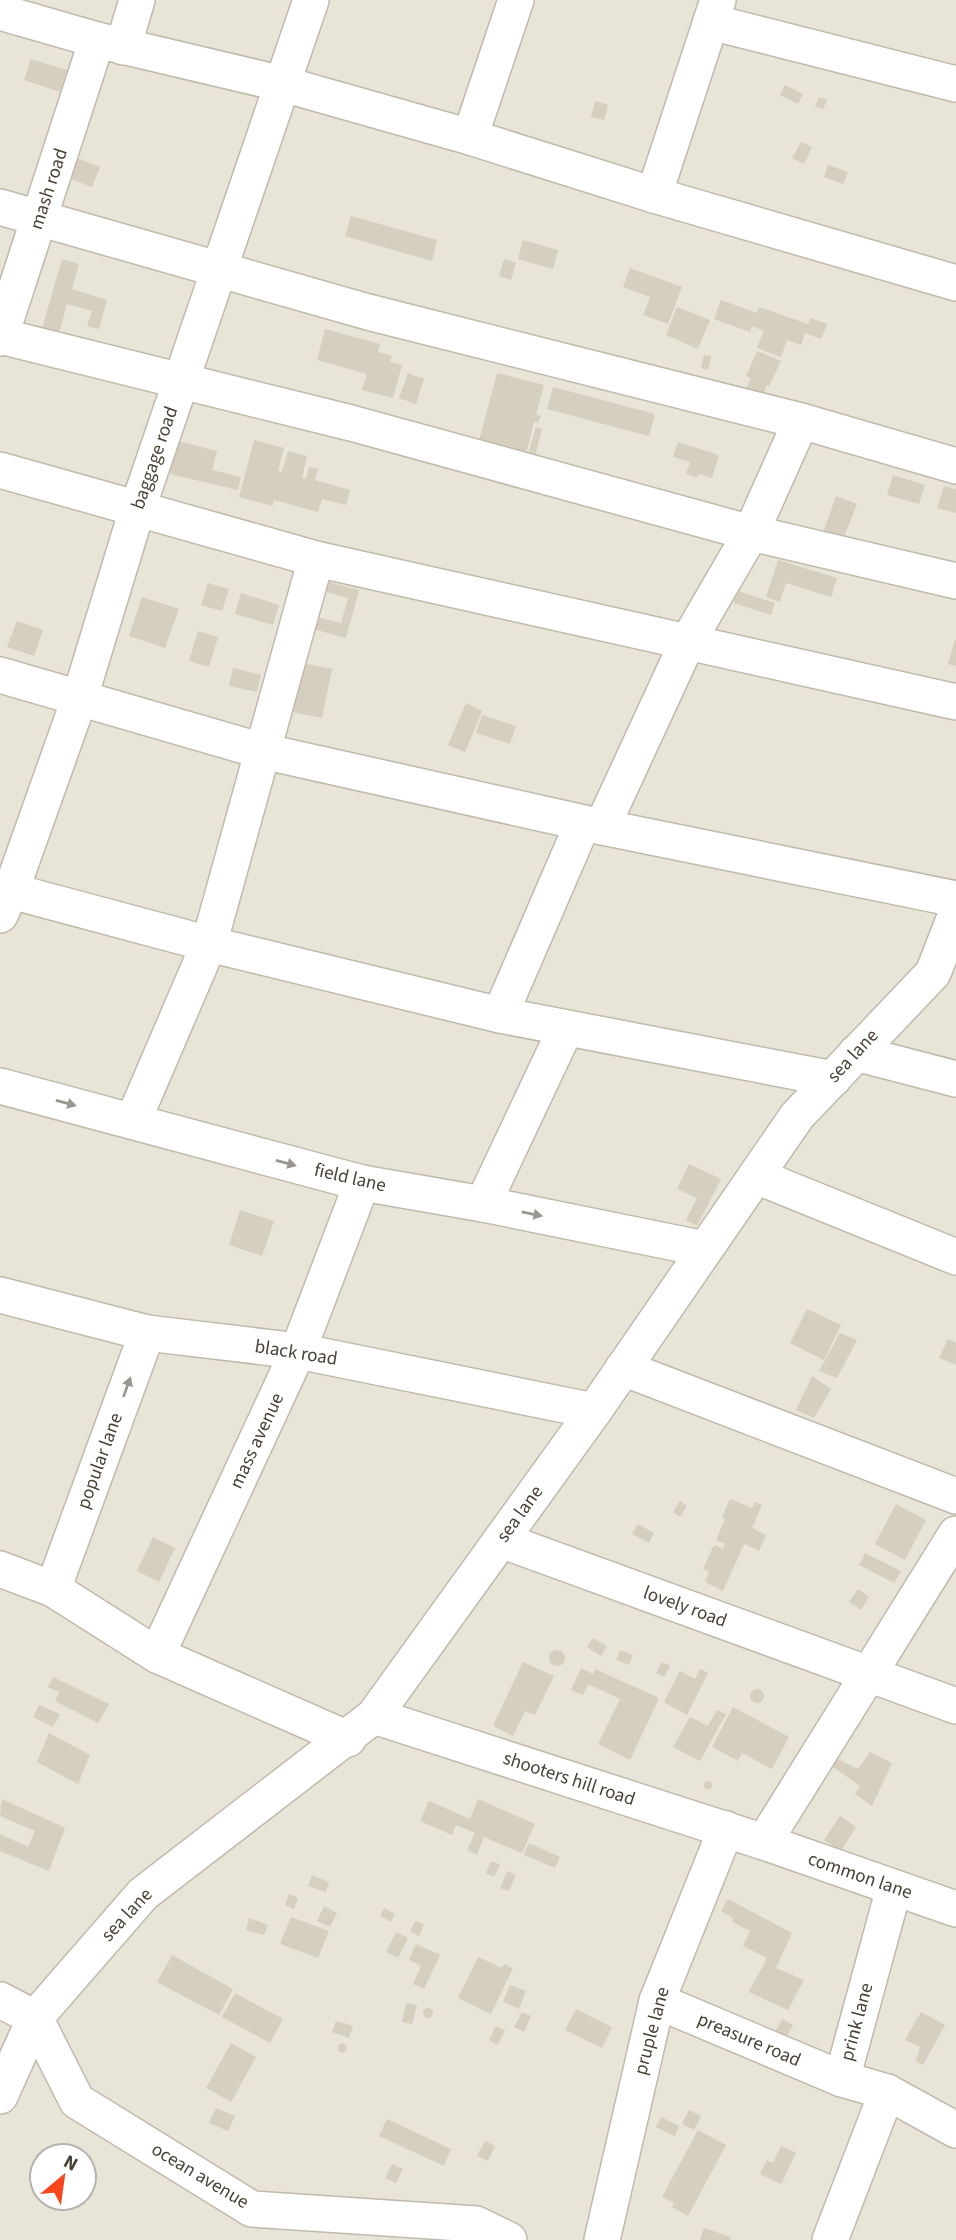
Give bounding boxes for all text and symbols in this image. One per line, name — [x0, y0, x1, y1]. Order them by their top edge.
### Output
street label: mash road — [23, 145, 75, 233]
street label: baggage road — [125, 403, 185, 513]
street label: sea lane — [821, 1023, 885, 1089]
one-way arrow — [56, 1099, 77, 1109]
street label: field lane — [311, 1157, 389, 1199]
one-way arrow — [275, 1158, 296, 1168]
one-way arrow — [521, 1208, 543, 1219]
street label: black road — [253, 1333, 339, 1373]
one-way arrow — [122, 1376, 133, 1397]
street label: mass avenue — [223, 1389, 291, 1493]
street label: popular lane — [70, 1409, 130, 1513]
street label: sea lane — [490, 1480, 550, 1548]
street label: lovely road — [639, 1579, 731, 1635]
street label: shooters hill road — [499, 1745, 639, 1813]
street label: common lane — [804, 1846, 916, 1906]
street label: sea lane — [95, 1882, 159, 1948]
street label: prink lane — [834, 1980, 880, 2064]
street label: pruple lane — [627, 1984, 677, 2078]
street label: preasure road — [693, 2006, 805, 2074]
street label: ocean avenue — [146, 2136, 254, 2216]
north arrow — [28, 2142, 98, 2212]
text: N — [58, 2149, 83, 2178]

